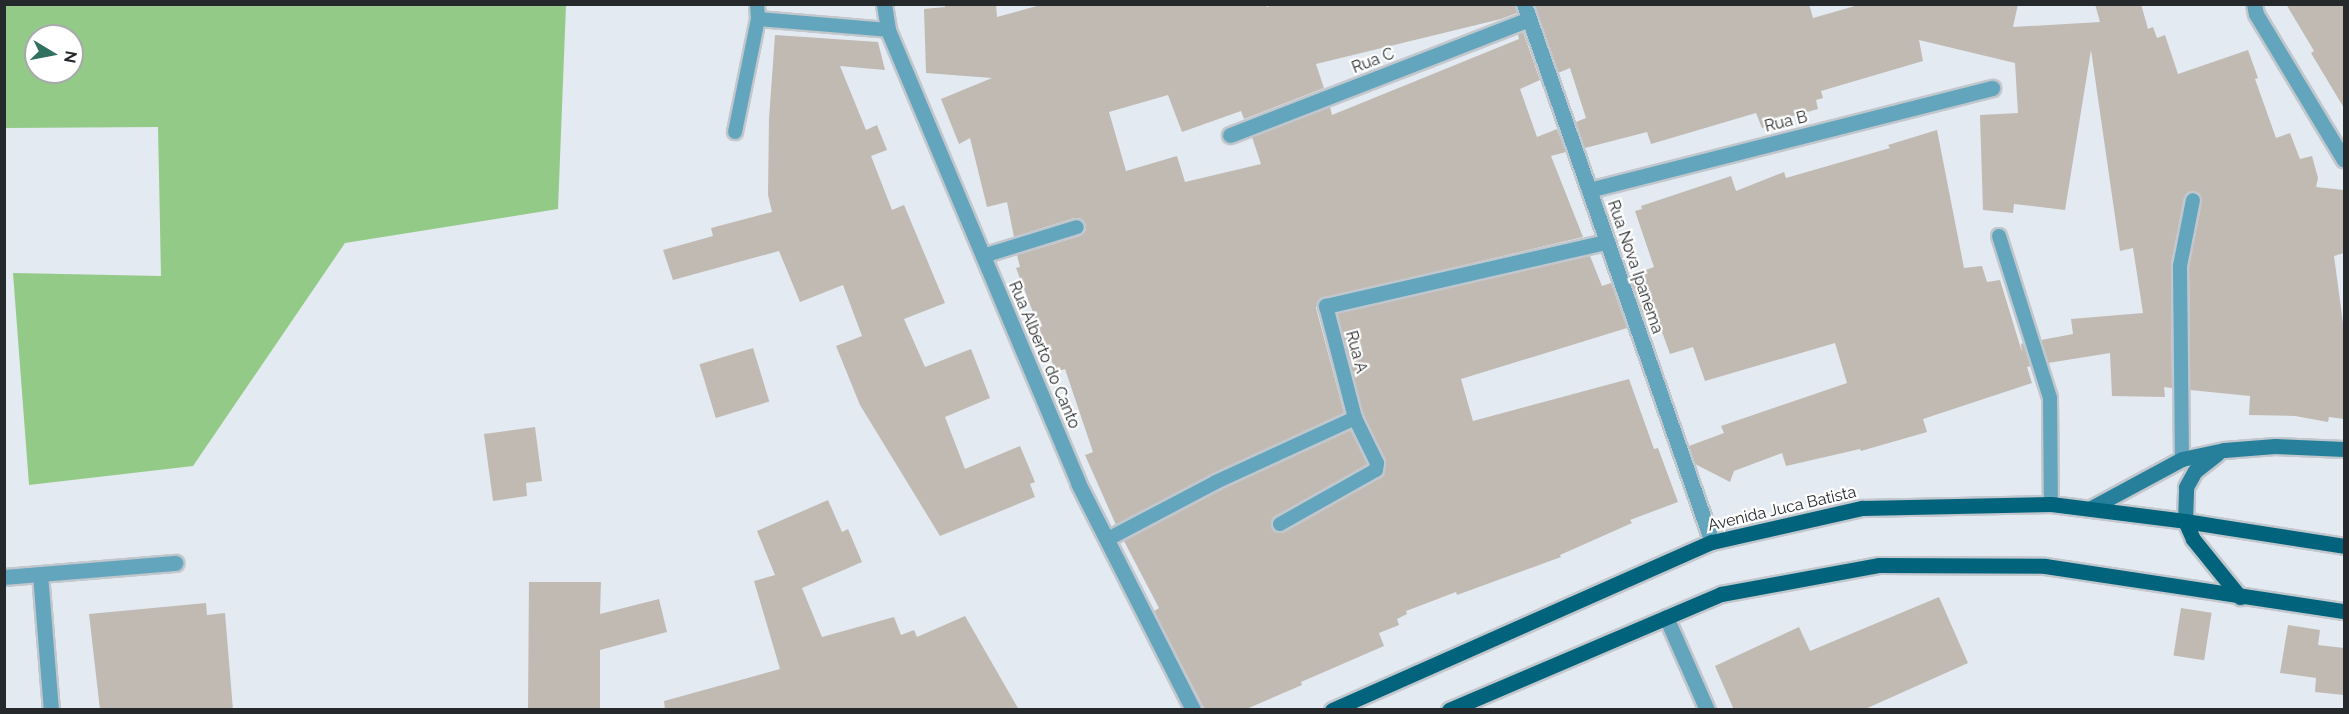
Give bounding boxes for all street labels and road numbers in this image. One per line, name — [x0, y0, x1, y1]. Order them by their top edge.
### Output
street label: Rua C — [1349, 44, 1397, 78]
street label: Rua B — [1763, 107, 1809, 137]
street label: Rua Nova Ipanema — [1603, 198, 1667, 336]
street label: Rua Alberto do Canto — [1004, 278, 1084, 432]
street label: Rua A — [1341, 329, 1371, 375]
street label: Avenida Juca Batista — [1706, 483, 1858, 535]

